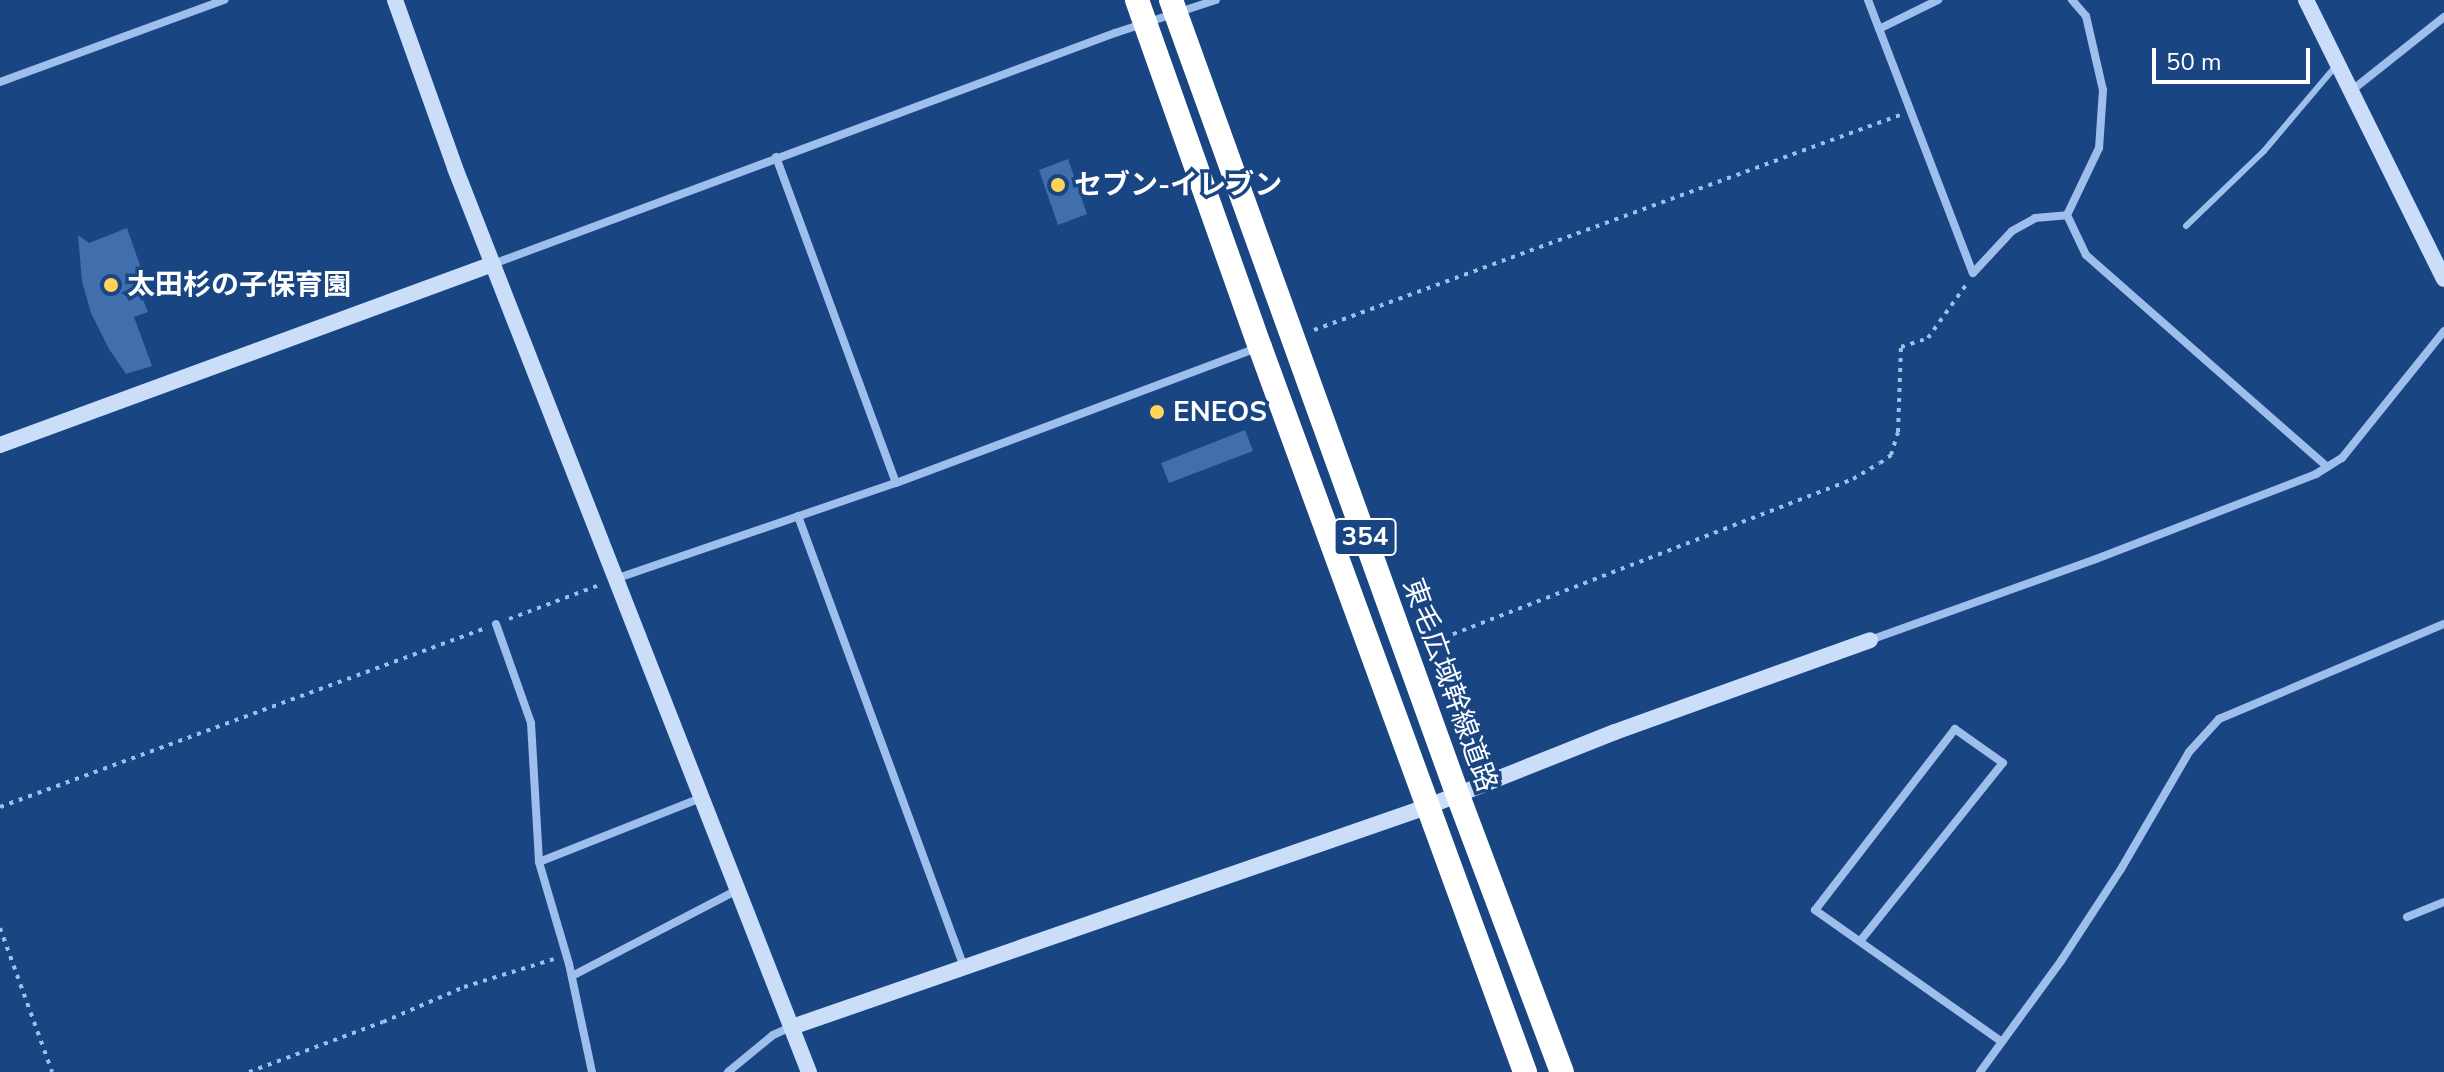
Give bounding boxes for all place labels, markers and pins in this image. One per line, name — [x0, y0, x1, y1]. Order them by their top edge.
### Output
place label: セブン-イレブン — [1074, 168, 1282, 202]
marker: セブン-イレブン — [1049, 176, 1067, 194]
place label: 太田杉の子保育園 — [127, 268, 351, 302]
marker: 太田杉の子保育園 — [102, 276, 120, 294]
place label: ENEOS — [1173, 395, 1267, 429]
marker: ENEOS — [1148, 403, 1166, 421]

